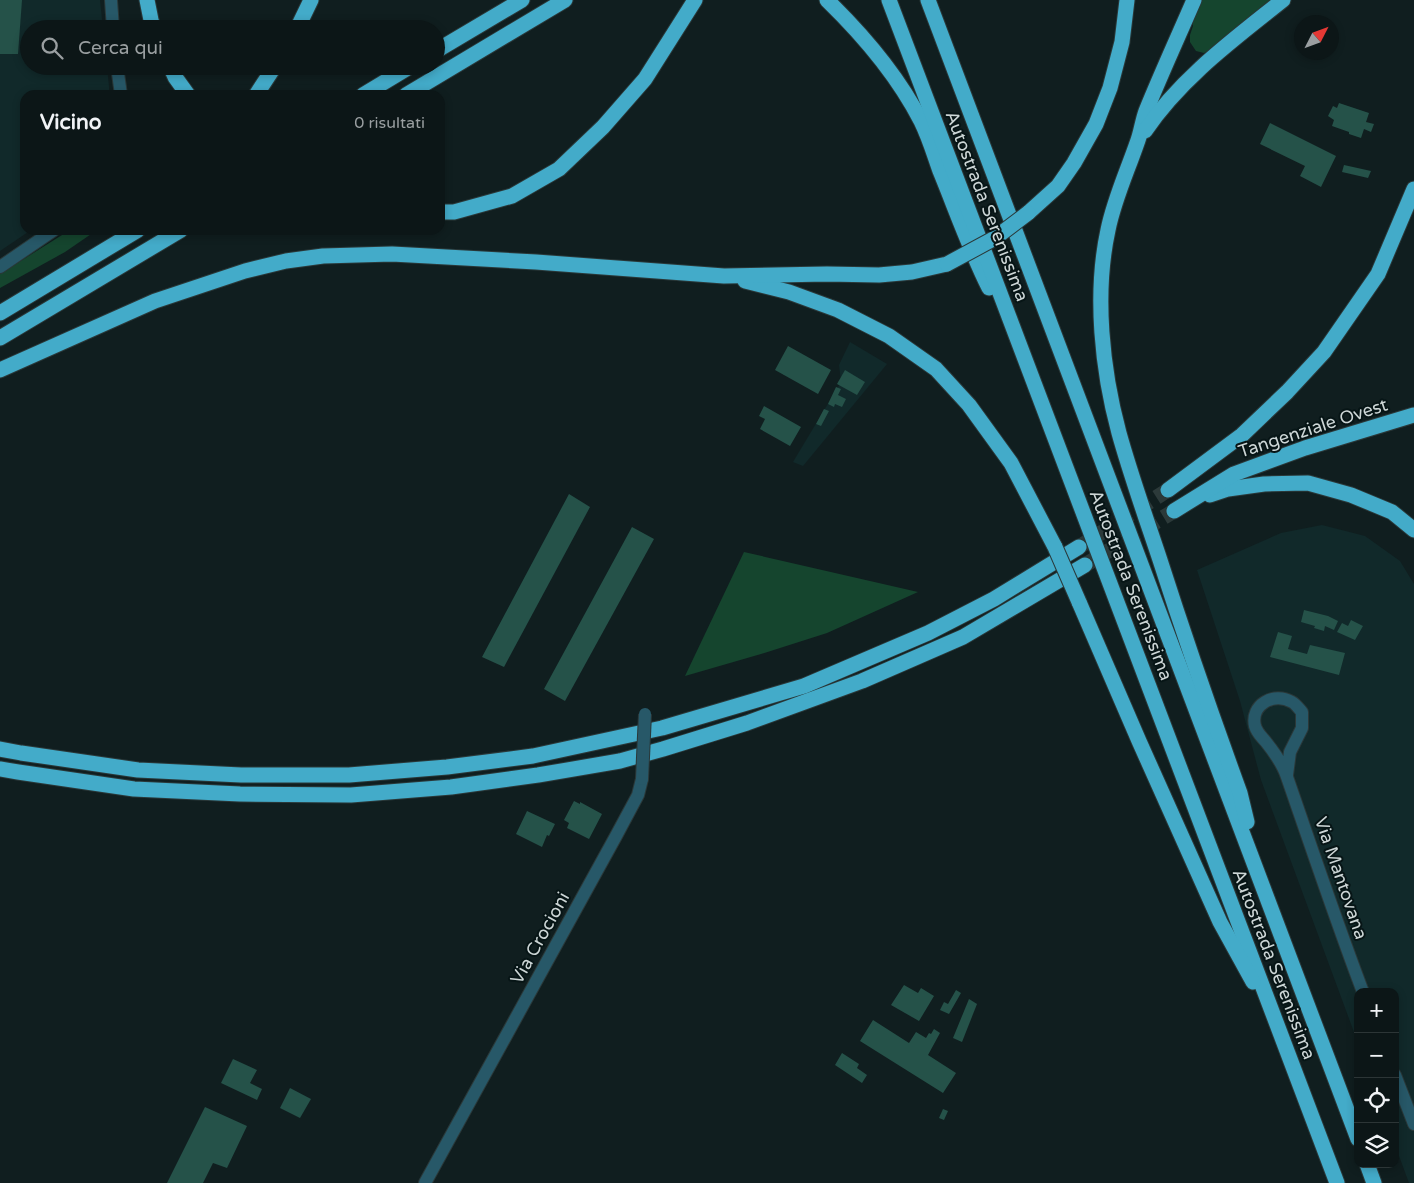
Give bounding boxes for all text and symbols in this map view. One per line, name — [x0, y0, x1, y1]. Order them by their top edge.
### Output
north arrow — [1294, 15, 1339, 60]
search box — [20, 20, 445, 75]
icon: search — [38, 34, 66, 62]
text: Cerca qui — [78, 37, 163, 59]
street label: Autostrada Serenissima — [940, 108, 1034, 304]
text: Vicino — [40, 110, 102, 135]
text: 0 risultati — [354, 113, 425, 133]
street label: Tangenziale Ovest — [1236, 393, 1391, 463]
street label: Autostrada Serenissima — [1084, 487, 1178, 683]
street label: Via Mantovana — [1310, 814, 1372, 942]
street label: Autostrada Serenissima — [1227, 866, 1321, 1062]
street label: Via Crocioni — [506, 888, 574, 988]
map controls — [1354, 988, 1399, 1168]
button: + — [1354, 988, 1399, 1033]
button: − — [1354, 1033, 1399, 1078]
button: locate — [1354, 1078, 1399, 1123]
button: layers — [1354, 1123, 1399, 1168]

